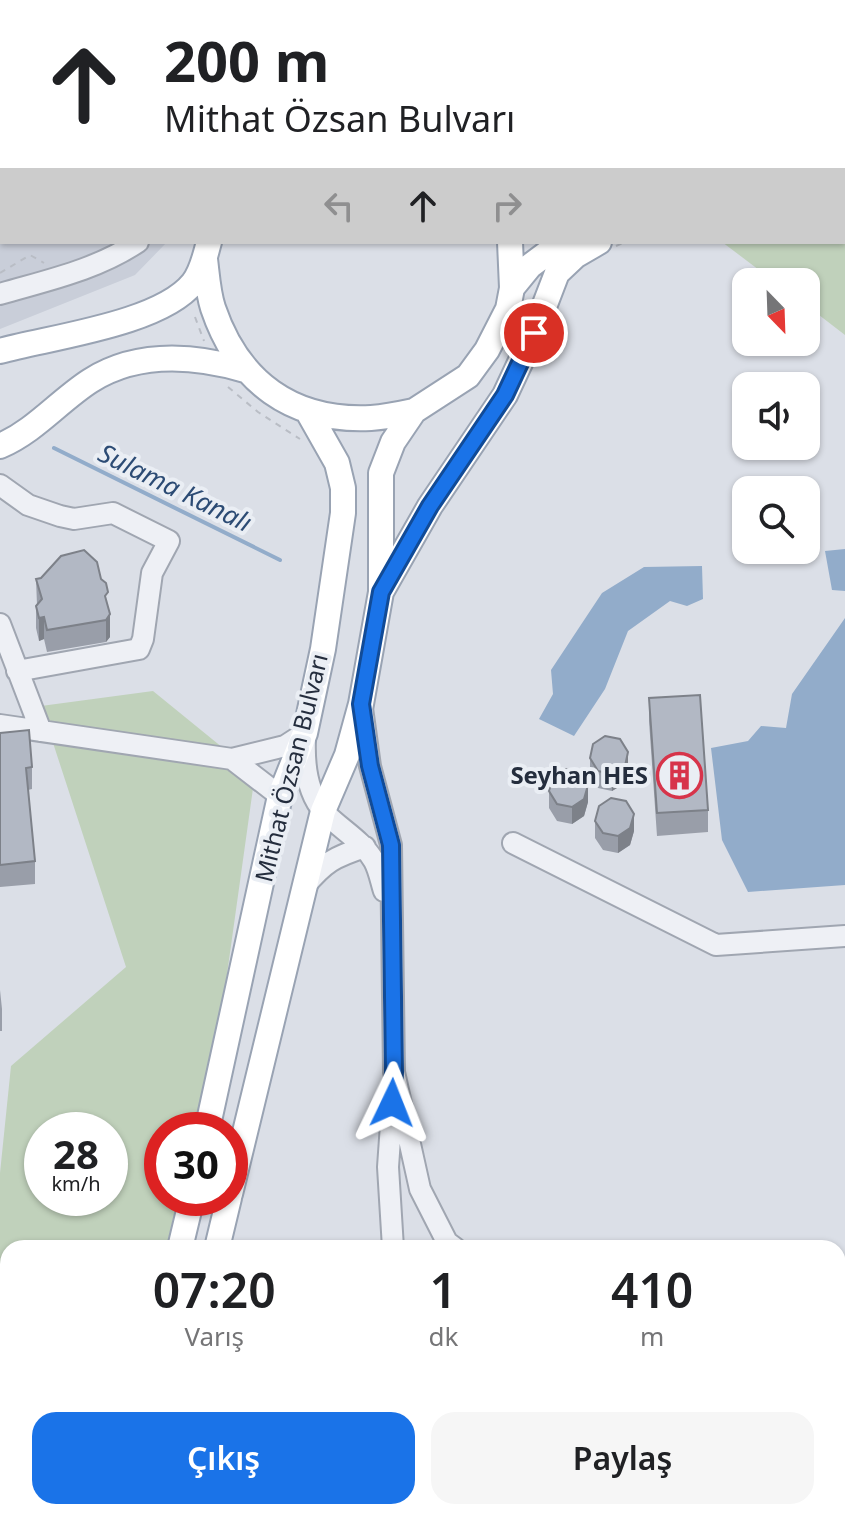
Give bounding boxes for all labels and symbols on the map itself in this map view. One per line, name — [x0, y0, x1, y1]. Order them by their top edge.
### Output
north arrow — [732, 268, 820, 356]
pin — [500, 299, 568, 367]
water label: Sulama Kanalı — [93, 434, 258, 540]
street label: Mithat Özsan Bulvarı — [246, 650, 335, 885]
building icon: Seyhan HES — [655, 752, 703, 800]
place label: Seyhan HES — [510, 758, 648, 791]
position arrow — [350, 1061, 434, 1145]
speed limit sign: 30 — [144, 1112, 248, 1216]

